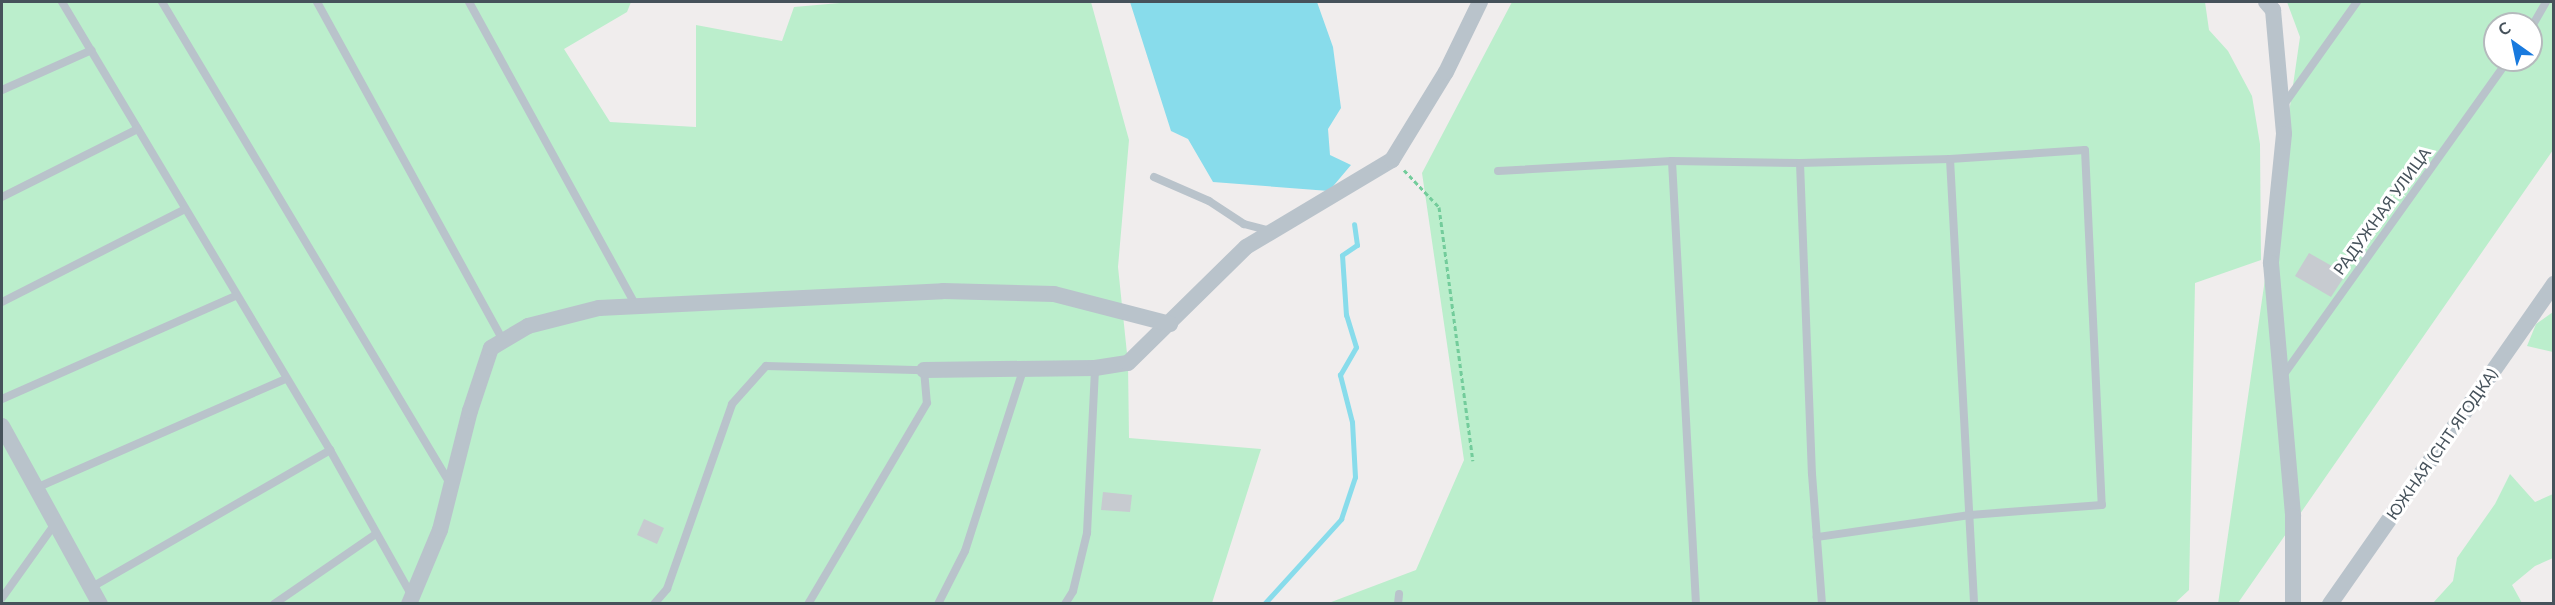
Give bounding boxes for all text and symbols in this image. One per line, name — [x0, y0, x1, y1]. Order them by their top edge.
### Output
north arrow — [2483, 12, 2543, 72]
text: С — [2494, 17, 2514, 39]
street label: РАДУЖНАЯ УЛИЦА — [2329, 144, 2435, 278]
street label: ЮЖНАЯ (СНТ ЯГОДКА) — [2382, 365, 2502, 523]

